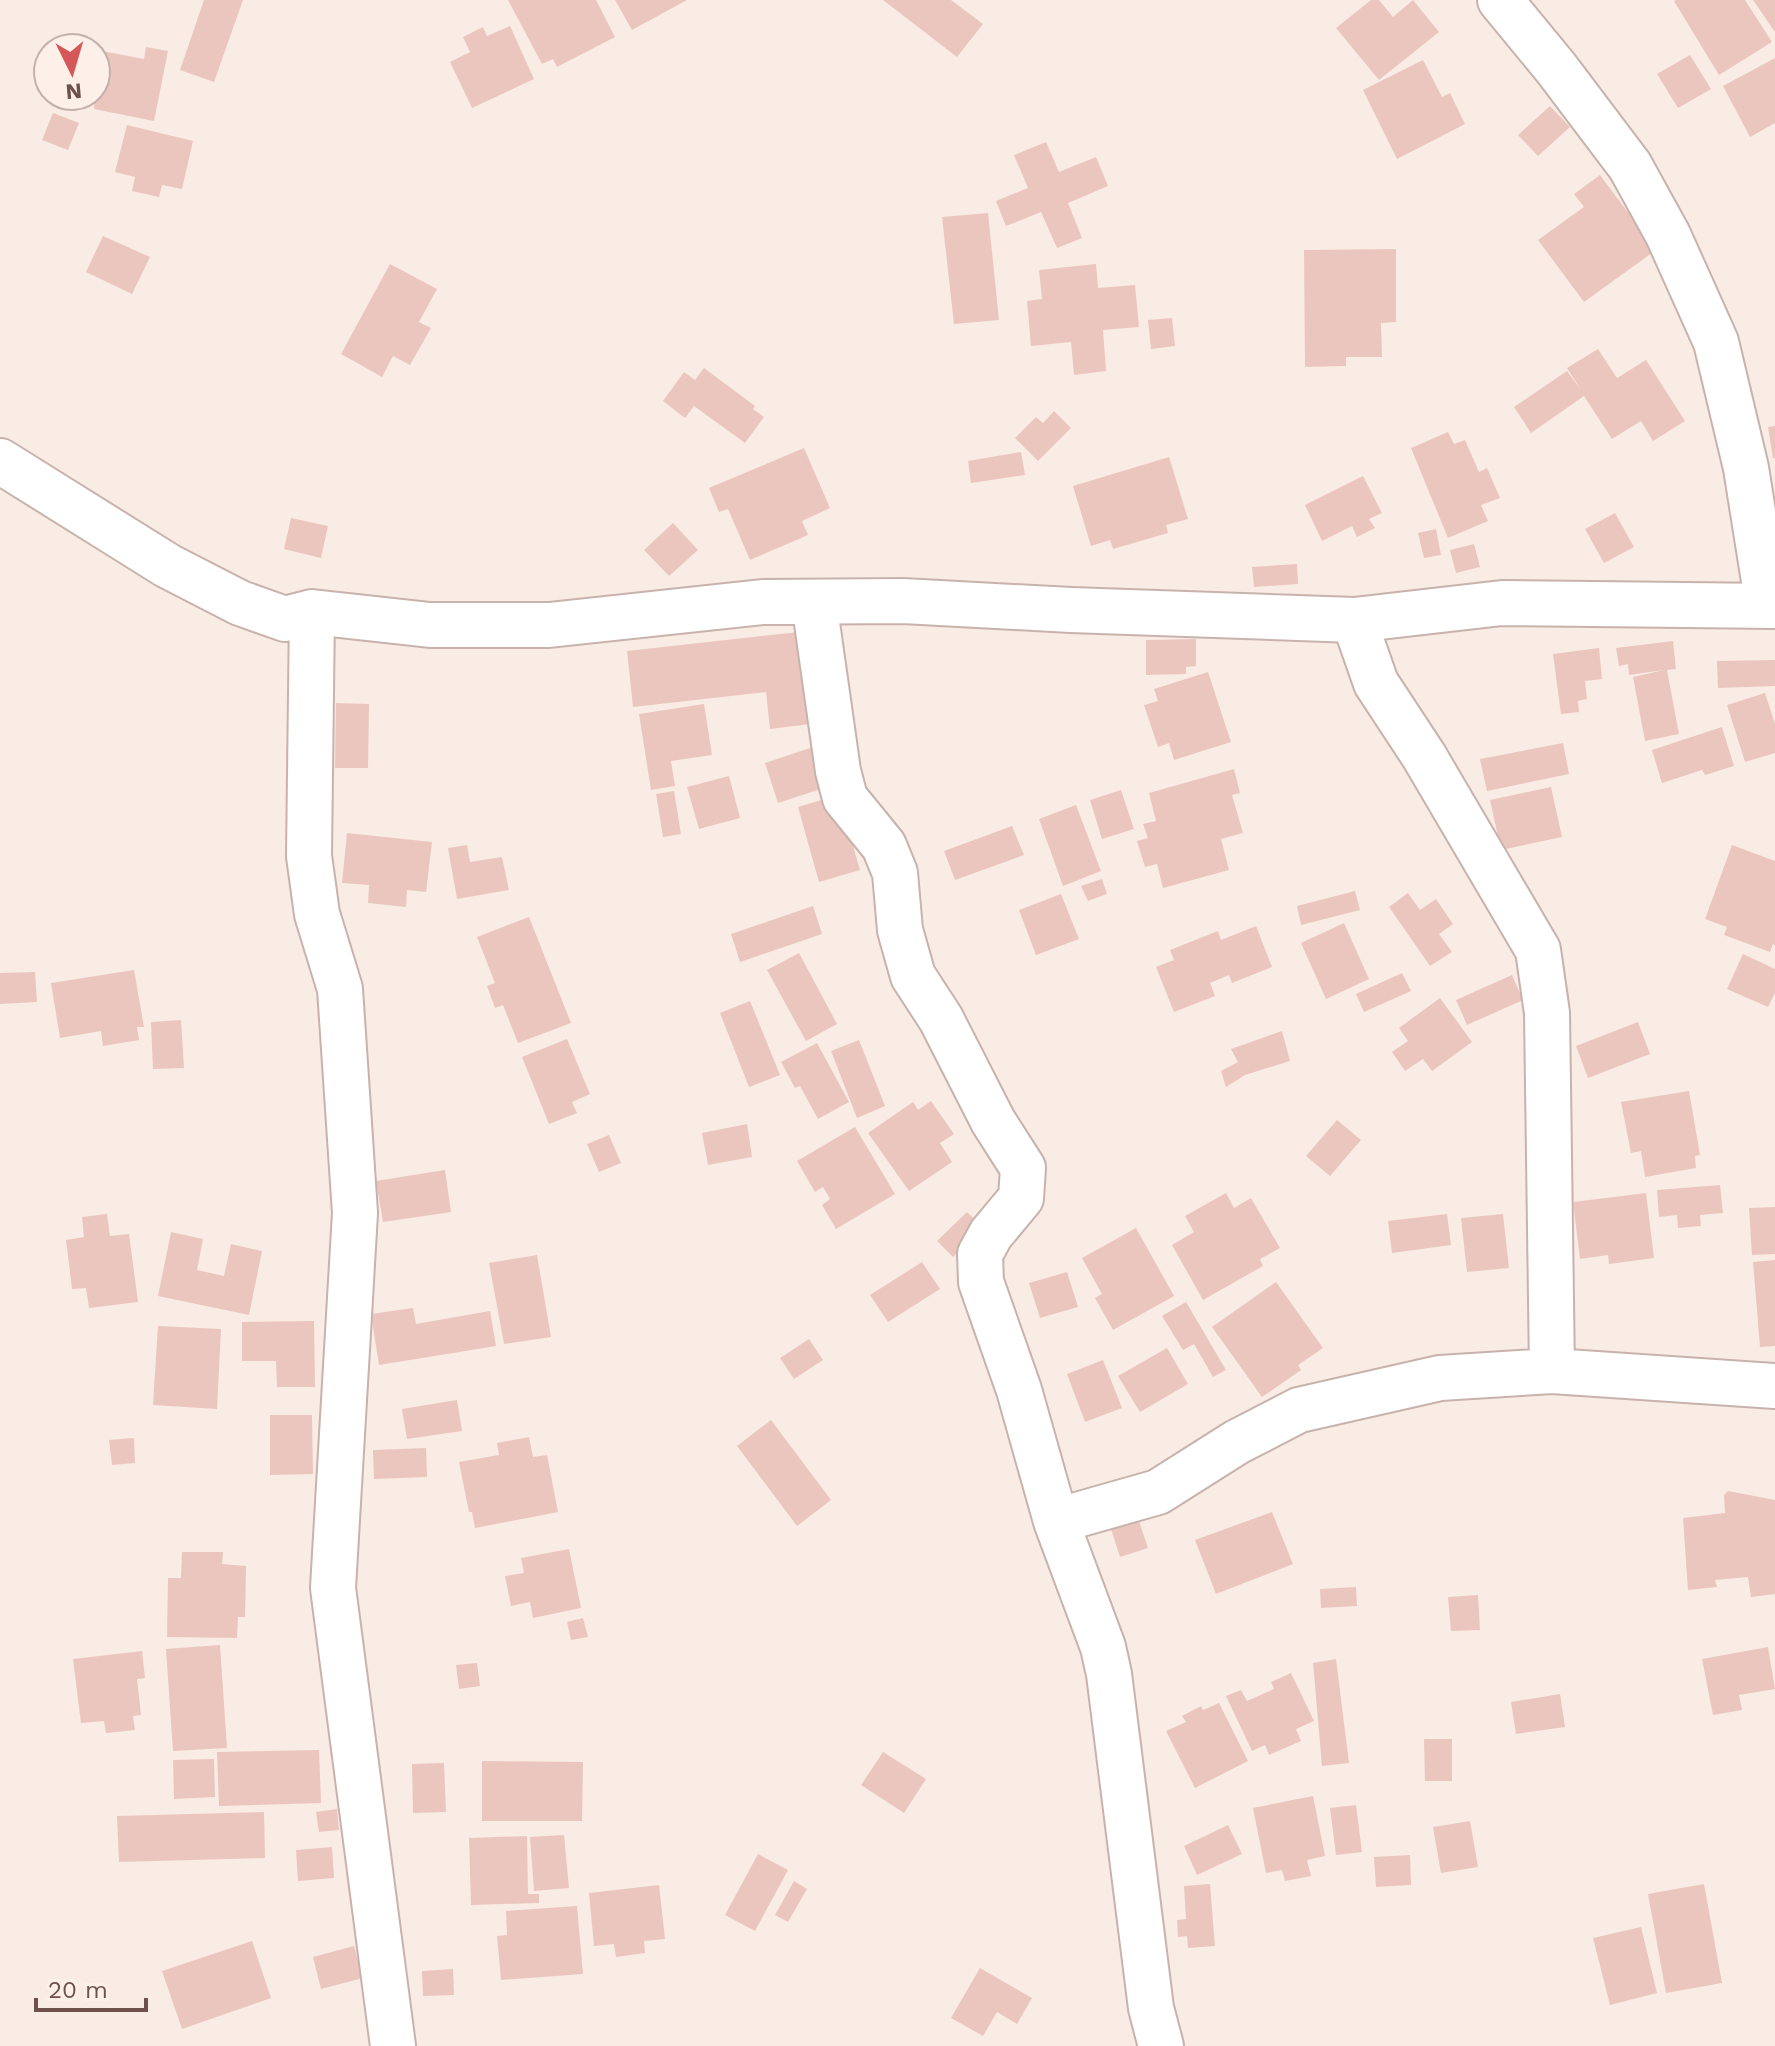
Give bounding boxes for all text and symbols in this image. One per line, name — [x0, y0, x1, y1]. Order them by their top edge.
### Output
north arrow — [32, 32, 112, 112]
text: N — [64, 78, 83, 105]
scale bar — [36, 1962, 146, 2012]
text: 20 m — [48, 1976, 108, 2004]

